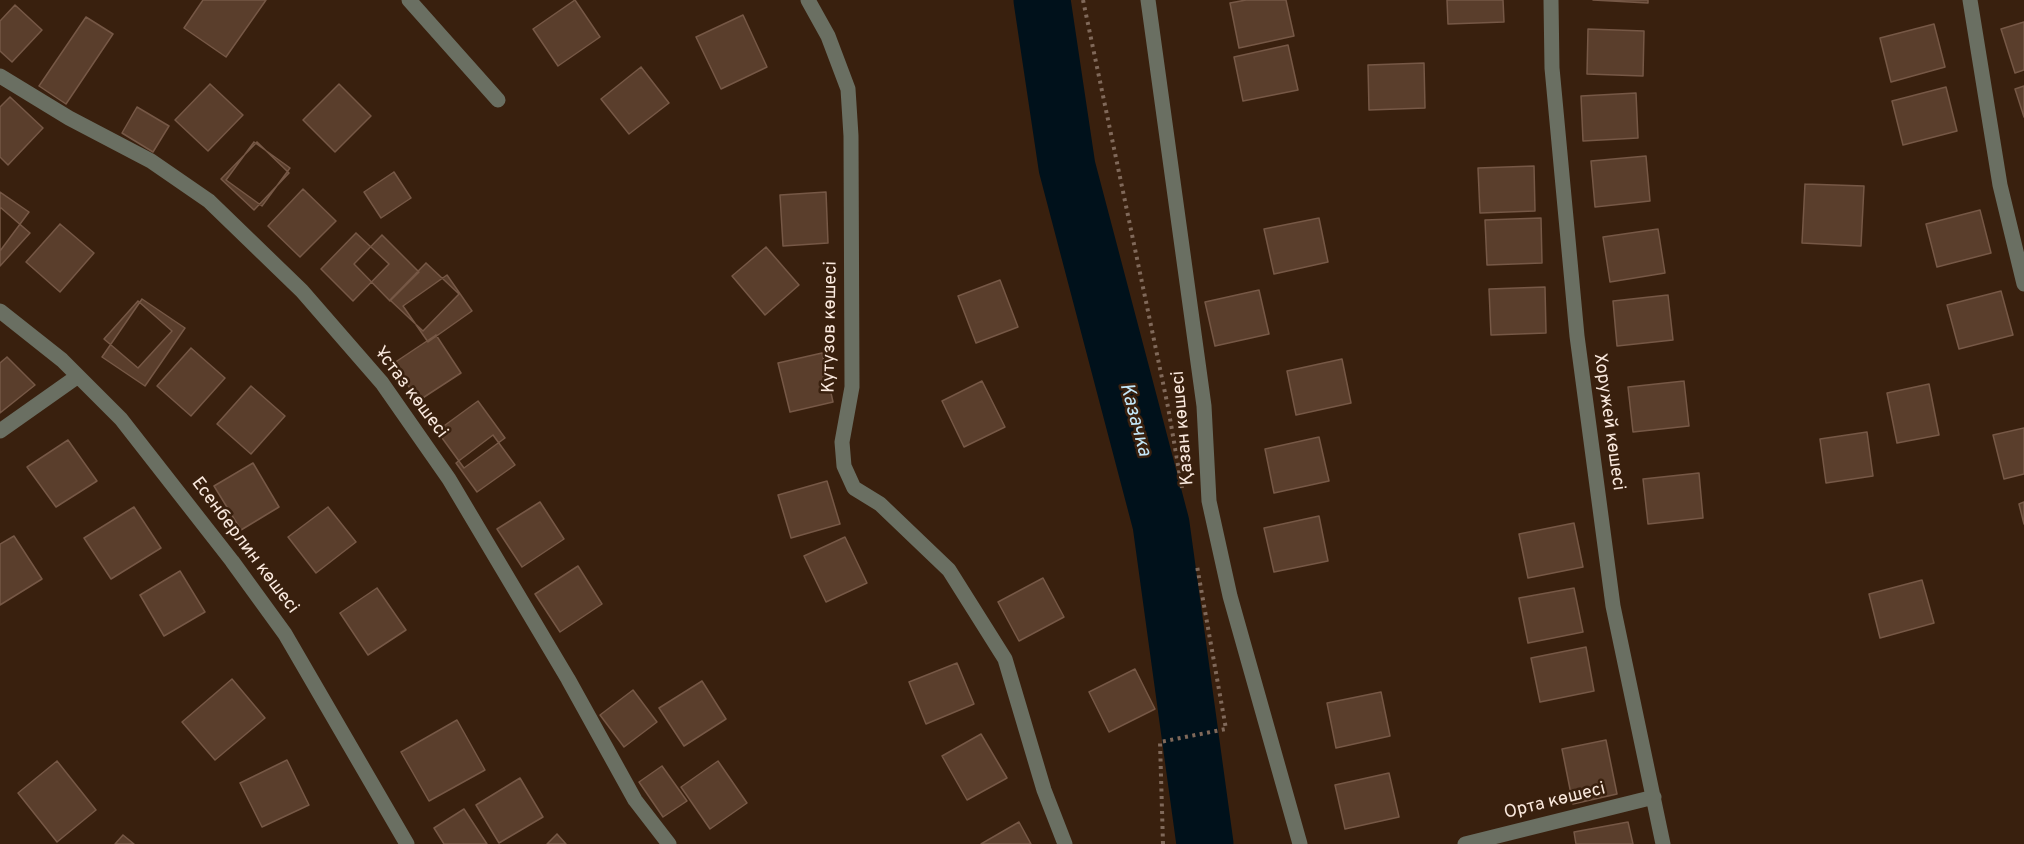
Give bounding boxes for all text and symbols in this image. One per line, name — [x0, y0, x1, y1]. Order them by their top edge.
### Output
street label: Кутузов көшесі — [819, 261, 843, 393]
street label: Ұстаз көшесі — [369, 343, 451, 443]
street label: Хоружей көшесі — [1588, 352, 1628, 492]
street label: Қазан көшесі — [1168, 370, 1200, 486]
water label: Казачка — [1113, 381, 1155, 459]
street label: Есенберлин көшесі — [186, 473, 302, 619]
street label: Орта көшесі — [1502, 779, 1608, 825]

